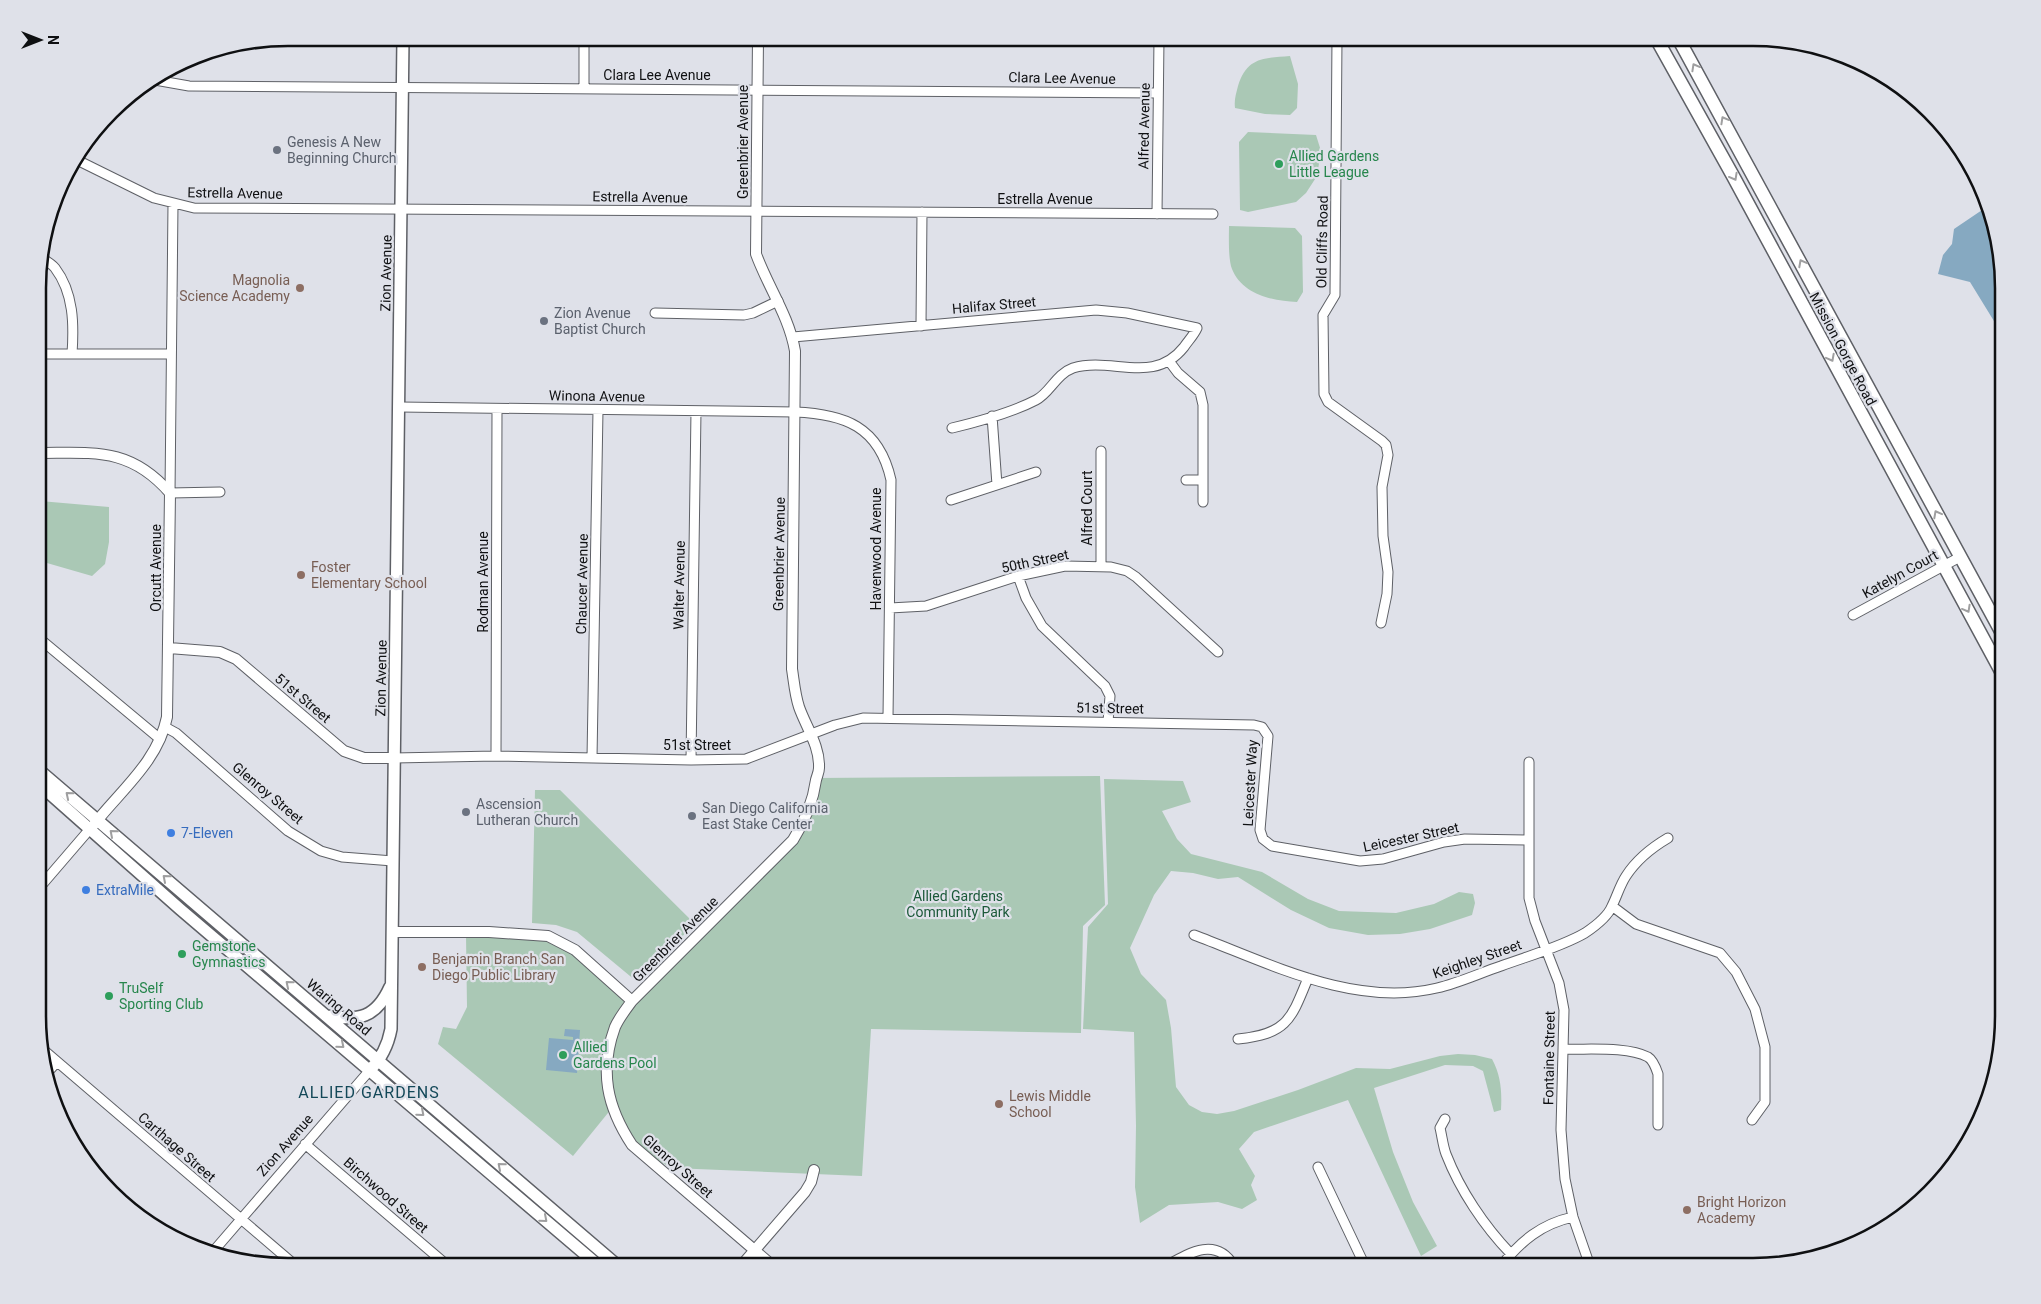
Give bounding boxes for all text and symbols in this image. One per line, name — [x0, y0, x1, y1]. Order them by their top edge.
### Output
north arrow — [15, 15, 65, 65]
text: N — [45, 35, 61, 45]
one-way arrow — [1691, 63, 1701, 72]
street label: Clara Lee Avenue — [603, 67, 711, 83]
street label: Clara Lee Avenue — [1008, 69, 1116, 87]
street label: Alfred Avenue — [1135, 83, 1153, 169]
street label: Greenbrier Avenue — [735, 85, 751, 199]
one-way arrow — [1720, 116, 1730, 125]
place label: Genesis A New Beginning Church — [287, 134, 397, 166]
marker: Genesis A New Beginning Church — [271, 144, 283, 156]
place label: Allied Gardens Little League — [1289, 148, 1379, 180]
marker: Allied Gardens Little League — [1273, 158, 1285, 170]
one-way arrow — [1728, 172, 1738, 181]
street label: Estrella Avenue — [187, 184, 283, 202]
street label: Estrella Avenue — [592, 188, 688, 206]
street label: Estrella Avenue — [997, 191, 1093, 207]
street label: Old Cliffs Road — [1313, 195, 1331, 289]
street label: Zion Avenue — [377, 234, 395, 312]
one-way arrow — [1798, 259, 1808, 268]
place label: Magnolia Science Academy — [179, 272, 290, 304]
marker: Magnolia Science Academy — [294, 282, 306, 294]
street label: Mission Gorge Road — [1806, 290, 1880, 408]
street label: Halifax Street — [951, 293, 1037, 317]
place label: Zion Avenue Baptist Church — [554, 305, 646, 337]
marker: Zion Avenue Baptist Church — [538, 315, 550, 327]
one-way arrow — [1825, 353, 1835, 362]
street label: Winona Avenue — [549, 387, 645, 405]
street label: Alfred Court — [1079, 470, 1095, 546]
street label: Havenwood Avenue — [868, 488, 884, 611]
street label: Greenbrier Avenue — [770, 497, 788, 611]
one-way arrow — [1933, 510, 1943, 519]
street label: Orcutt Avenue — [148, 524, 164, 612]
street label: Rodman Avenue — [475, 531, 491, 633]
street label: Chaucer Avenue — [573, 533, 591, 635]
street label: Walter Avenue — [670, 540, 688, 630]
street label: 50th Street — [1000, 546, 1071, 576]
street label: Katelyn Court — [1859, 546, 1941, 601]
place label: Foster Elementary School — [311, 559, 427, 591]
marker: Foster Elementary School — [295, 569, 307, 581]
one-way arrow — [1961, 603, 1971, 612]
street label: Zion Avenue — [372, 639, 390, 717]
street label: 51st Street — [272, 670, 334, 726]
street label: 51st Street — [1076, 699, 1145, 717]
street label: 51st Street — [663, 737, 731, 753]
street label: Leicester Way — [1240, 739, 1260, 827]
street label: Glenroy Street — [229, 759, 307, 828]
one-way arrow — [65, 792, 74, 801]
place label: Ascension Lutheran Church — [476, 796, 578, 828]
place label: San Diego California East Stake Center — [702, 800, 828, 832]
marker: Ascension Lutheran Church — [460, 806, 472, 818]
marker: San Diego California East Stake Center — [686, 810, 698, 822]
street label: Leicester Street — [1362, 819, 1461, 855]
place label: 7-Eleven — [181, 825, 233, 841]
marker: 7-Eleven — [165, 827, 177, 839]
one-way arrow — [109, 829, 118, 838]
one-way arrow — [163, 875, 172, 884]
place label: ExtraMile — [96, 882, 154, 898]
marker: ExtraMile — [80, 884, 92, 896]
park label: Allied Gardens Community Park — [906, 888, 1011, 920]
street label: Greenbrier Avenue — [629, 893, 721, 985]
street label: Keighley Street — [1431, 936, 1524, 982]
place label: Gemstone Gymnastics — [192, 938, 266, 970]
marker: Gemstone Gymnastics — [176, 948, 188, 960]
place label: Benjamin Branch San Diego Public Library — [432, 951, 564, 983]
marker: Benjamin Branch San Diego Public Library — [416, 961, 428, 973]
street label: Waring Road — [304, 975, 374, 1039]
place label: TruSelf Sporting Club — [119, 980, 204, 1012]
one-way arrow — [286, 981, 295, 990]
marker: TruSelf Sporting Club — [103, 990, 115, 1002]
street label: Fontaine Street — [1540, 1010, 1558, 1105]
place label: Allied Gardens Pool — [573, 1039, 657, 1071]
one-way arrow — [336, 1040, 345, 1049]
marker: Allied Gardens Pool — [557, 1049, 569, 1061]
district label: ALLIED GARDENS — [298, 1083, 440, 1102]
place label: Lewis Middle School — [1009, 1088, 1091, 1120]
marker: Lewis Middle School — [993, 1098, 1005, 1110]
one-way arrow — [415, 1108, 424, 1117]
street label: Carthage Street — [135, 1109, 219, 1185]
street label: Zion Avenue — [254, 1111, 316, 1179]
street label: Glenroy Street — [640, 1131, 717, 1201]
street label: Birchwood Street — [341, 1154, 432, 1236]
one-way arrow — [498, 1163, 507, 1172]
place label: Bright Horizon Academy — [1697, 1194, 1786, 1226]
marker: Bright Horizon Academy — [1681, 1204, 1693, 1216]
one-way arrow — [538, 1213, 547, 1222]

